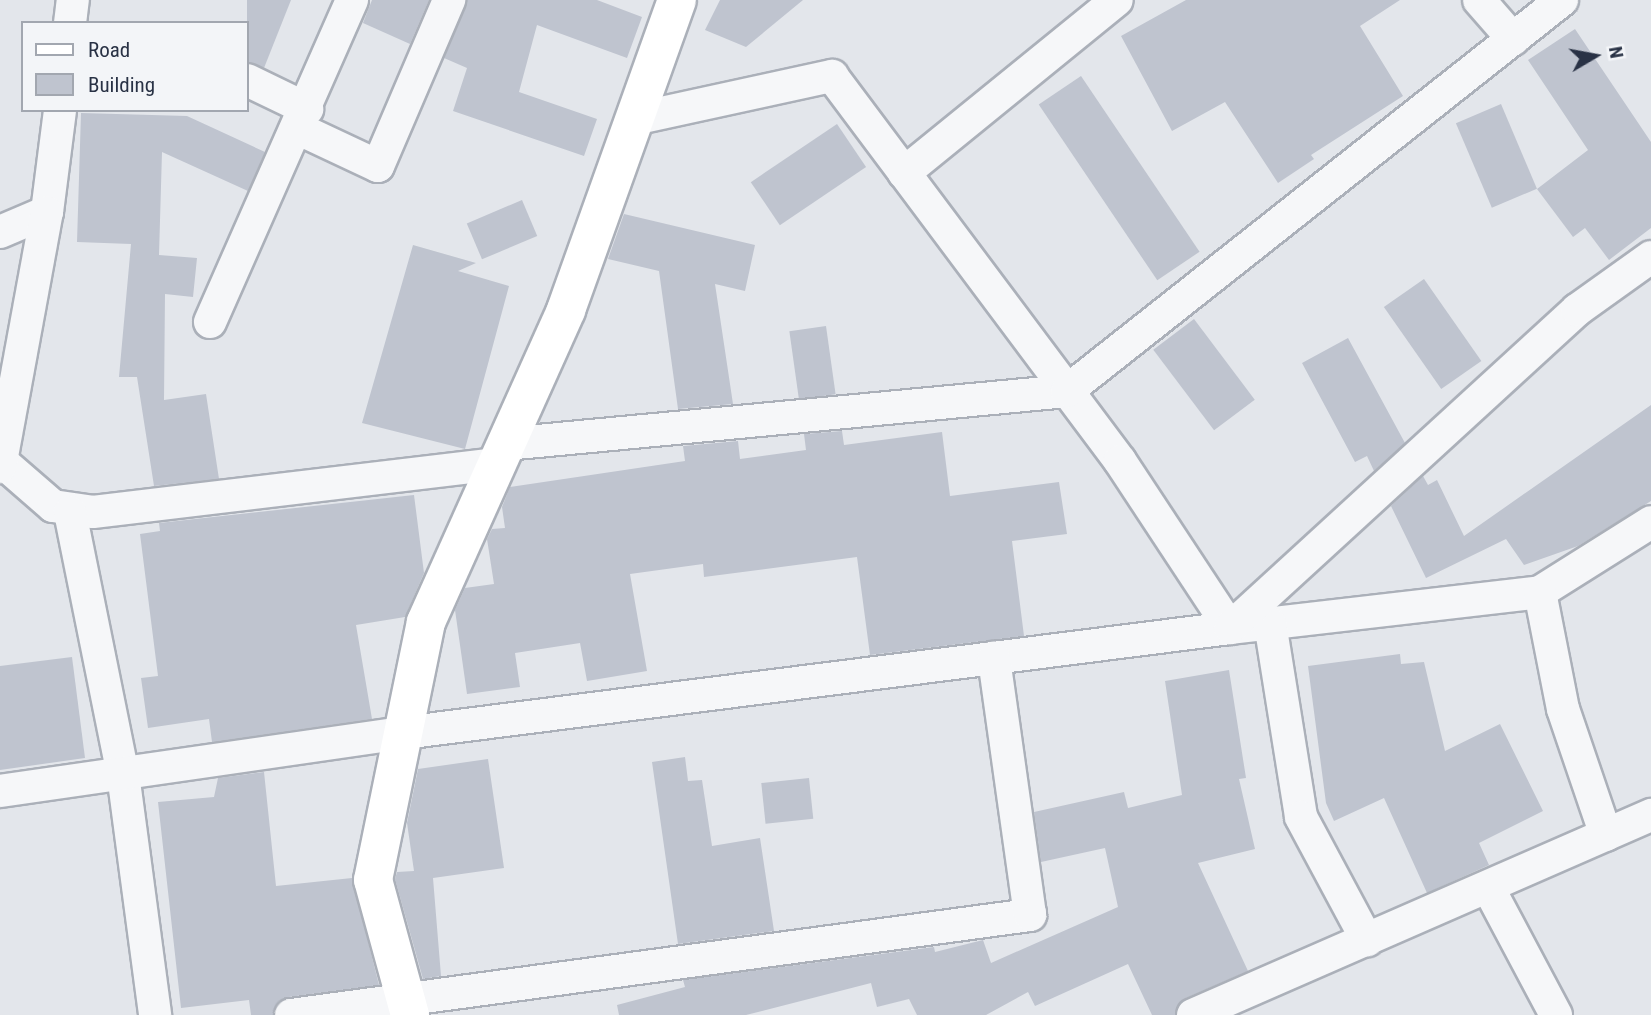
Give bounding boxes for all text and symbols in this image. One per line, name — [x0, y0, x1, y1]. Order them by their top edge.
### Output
legend — [21, 21, 248, 112]
north arrow — [1560, 21, 1630, 91]
text: Road — [88, 38, 130, 62]
text: N — [1604, 45, 1629, 60]
text: Building — [88, 73, 155, 97]

